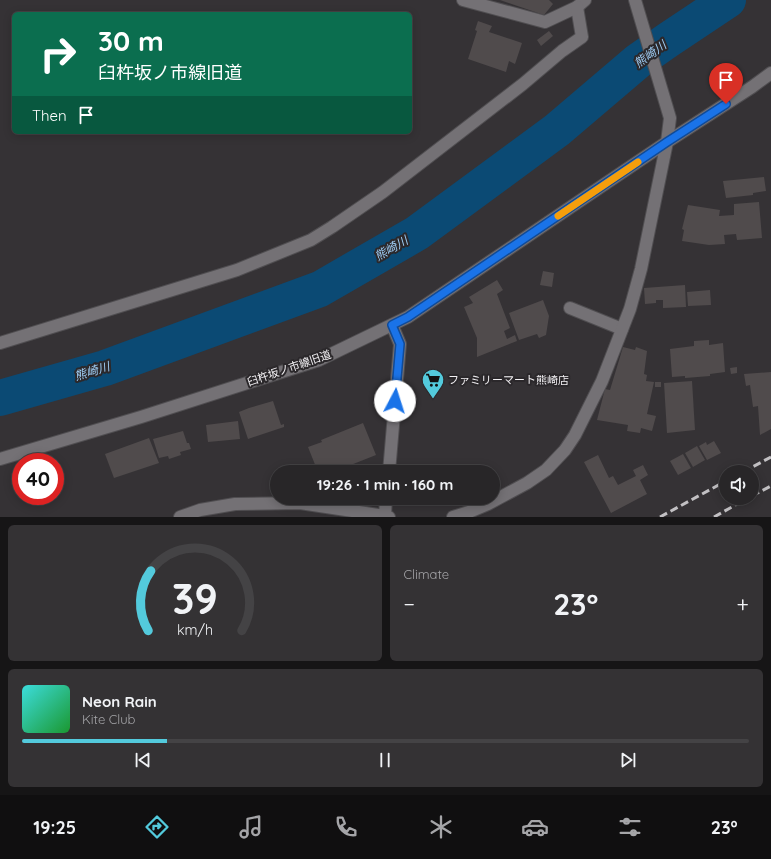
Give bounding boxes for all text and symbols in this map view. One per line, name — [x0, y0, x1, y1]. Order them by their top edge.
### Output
text: 30 m — [98, 23, 164, 58]
icon: right — [32, 28, 84, 80]
water label: 熊崎川 — [631, 36, 671, 71]
text: 臼杵坂ノ市線旧道 — [98, 61, 242, 84]
pin — [709, 63, 743, 104]
icon: arrive — [715, 69, 737, 91]
icon: arrive — [75, 104, 97, 126]
text: Then — [32, 106, 67, 125]
water label: 熊崎川 — [372, 232, 412, 263]
street label: 臼杵坂ノ市線旧道 — [245, 347, 333, 389]
water label: 熊崎川 — [73, 358, 113, 383]
supermarket icon: ファミリーマート熊崎店 — [420, 367, 446, 400]
place label: ファミリーマート熊崎店 — [448, 373, 569, 387]
position arrow — [374, 380, 416, 422]
speed limit sign: 40 — [12, 453, 64, 505]
map controls — [719, 465, 759, 505]
button: sound — [719, 465, 759, 505]
text: 19:26 · 1 min · 160 m — [317, 475, 453, 494]
text: Climate — [404, 566, 449, 582]
text: 39 — [172, 572, 218, 624]
text: 23° — [553, 585, 598, 623]
text: − — [404, 590, 415, 618]
text: + — [737, 590, 749, 618]
text: km/h — [177, 621, 213, 639]
text: Neon Rain — [82, 692, 157, 711]
text: Kite Club — [82, 711, 135, 727]
icon: previous — [132, 749, 154, 771]
icon: pause — [374, 749, 396, 771]
icon: next — [617, 749, 639, 771]
icon: directions — [143, 813, 171, 841]
icon: music — [237, 813, 265, 841]
icon: phone — [332, 813, 360, 841]
icon: climate — [427, 813, 455, 841]
icon: car — [521, 813, 549, 841]
icon: filters — [616, 813, 644, 841]
text: 19:25 — [33, 816, 76, 839]
text: 23° — [711, 816, 738, 839]

